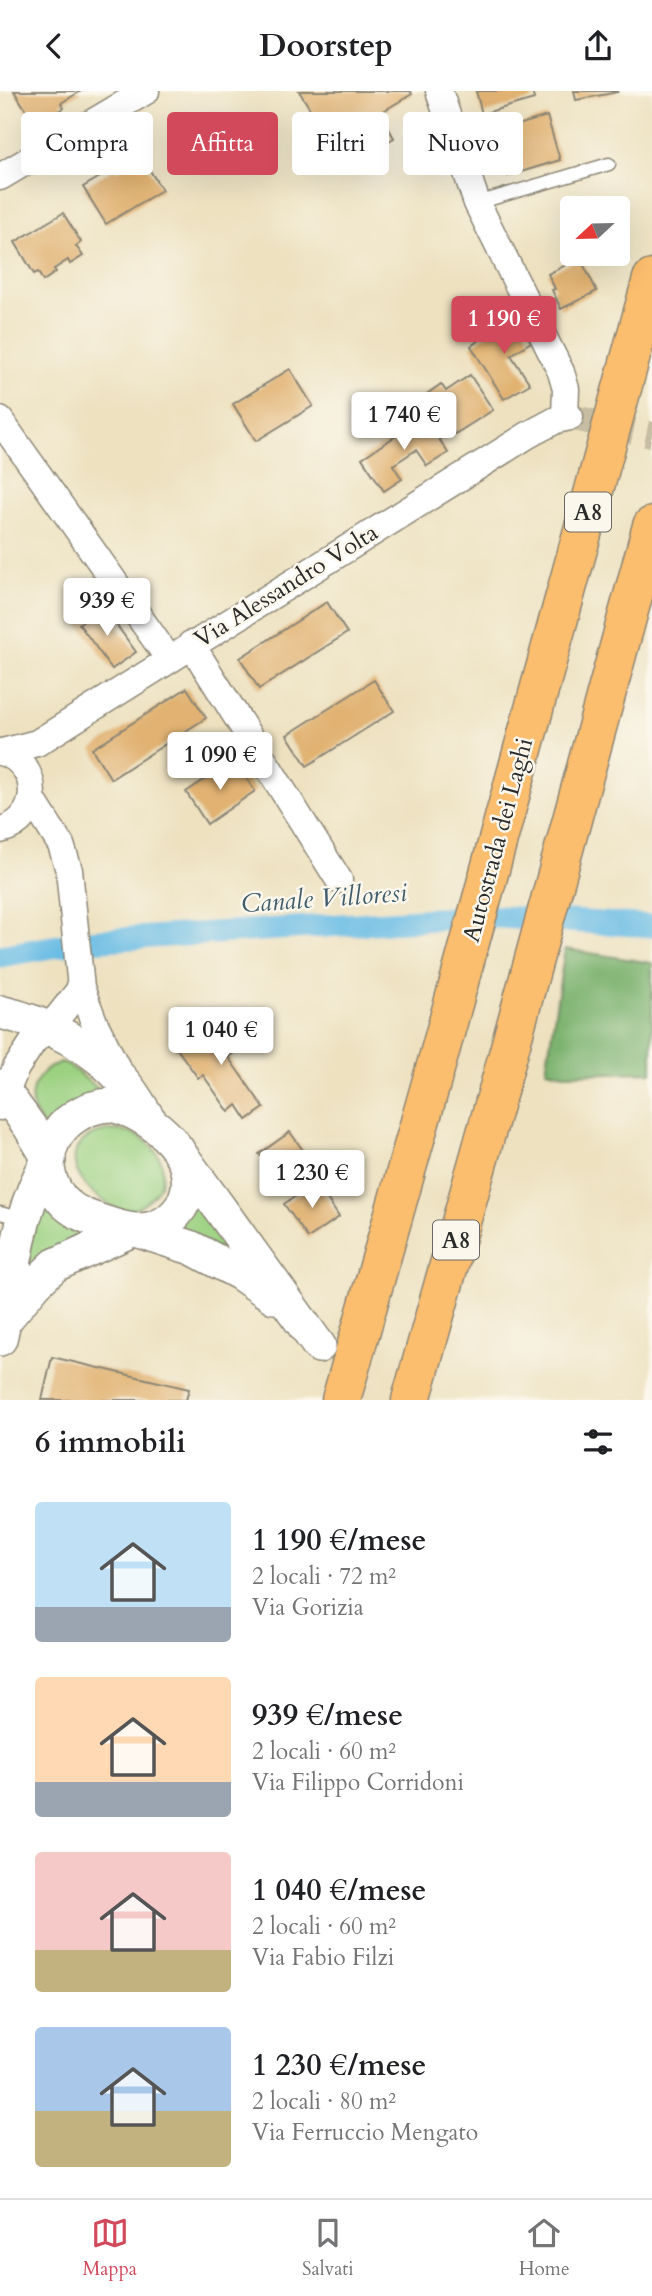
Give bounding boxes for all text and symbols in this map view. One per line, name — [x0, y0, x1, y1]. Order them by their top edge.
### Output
text: Doorstep — [259, 24, 393, 68]
icon: back — [35, 27, 73, 65]
icon: share — [579, 27, 617, 65]
chip: Compra — [21, 112, 153, 175]
chip: Affitta — [167, 112, 278, 175]
chip: Filtri — [292, 112, 389, 175]
chip: Nuovo — [403, 112, 523, 175]
north arrow — [560, 196, 630, 266]
map controls — [560, 196, 630, 266]
pin: 1 190 € — [439, 296, 569, 356]
text: 1 190 € — [467, 303, 541, 334]
pin: 1 740 € — [339, 393, 469, 452]
text: 1 740 € — [367, 399, 441, 430]
road number: A8 — [565, 493, 611, 531]
street label: Via Alessandro Volta — [188, 516, 385, 656]
pin: 939 € — [58, 579, 156, 638]
text: 939 € — [79, 585, 135, 616]
pin: 1 090 € — [155, 733, 285, 792]
street label: Autostrada dei Laghi — [455, 734, 541, 946]
text: 1 090 € — [183, 739, 257, 770]
water label: Canale Villoresi — [240, 875, 409, 921]
pin: 1 040 € — [156, 1007, 286, 1067]
text: 1 040 € — [184, 1014, 258, 1045]
pin: 1 230 € — [247, 1151, 377, 1210]
text: 1 230 € — [275, 1157, 349, 1188]
road number: A8 — [433, 1221, 479, 1259]
text: 6 immobili — [35, 1422, 186, 1463]
icon: filters — [579, 1423, 617, 1461]
text: 1 190 €/mese — [252, 1520, 426, 1561]
icon: home — [91, 1530, 175, 1614]
text: 2 locali · 72 m² — [252, 1561, 396, 1592]
text: Via Gorizia — [252, 1592, 364, 1623]
text: 939 €/mese — [252, 1695, 403, 1736]
icon: home — [91, 1705, 175, 1789]
text: 2 locali · 60 m² — [252, 1736, 396, 1767]
text: Via Filippo Corridoni — [252, 1767, 464, 1798]
text: 1 040 €/mese — [252, 1870, 426, 1911]
icon: home — [91, 1880, 175, 1964]
text: 2 locali · 60 m² — [252, 1911, 396, 1942]
text: Via Fabio Filzi — [252, 1942, 394, 1973]
text: 1 230 €/mese — [252, 2045, 426, 2086]
icon: home — [91, 2055, 175, 2139]
text: 2 locali · 80 m² — [252, 2086, 396, 2117]
text: Via Ferruccio Mengato — [252, 2117, 478, 2148]
tab: Mappa — [82, 2214, 137, 2282]
tab: Salvati — [302, 2214, 354, 2282]
tab: Home — [519, 2214, 570, 2282]

